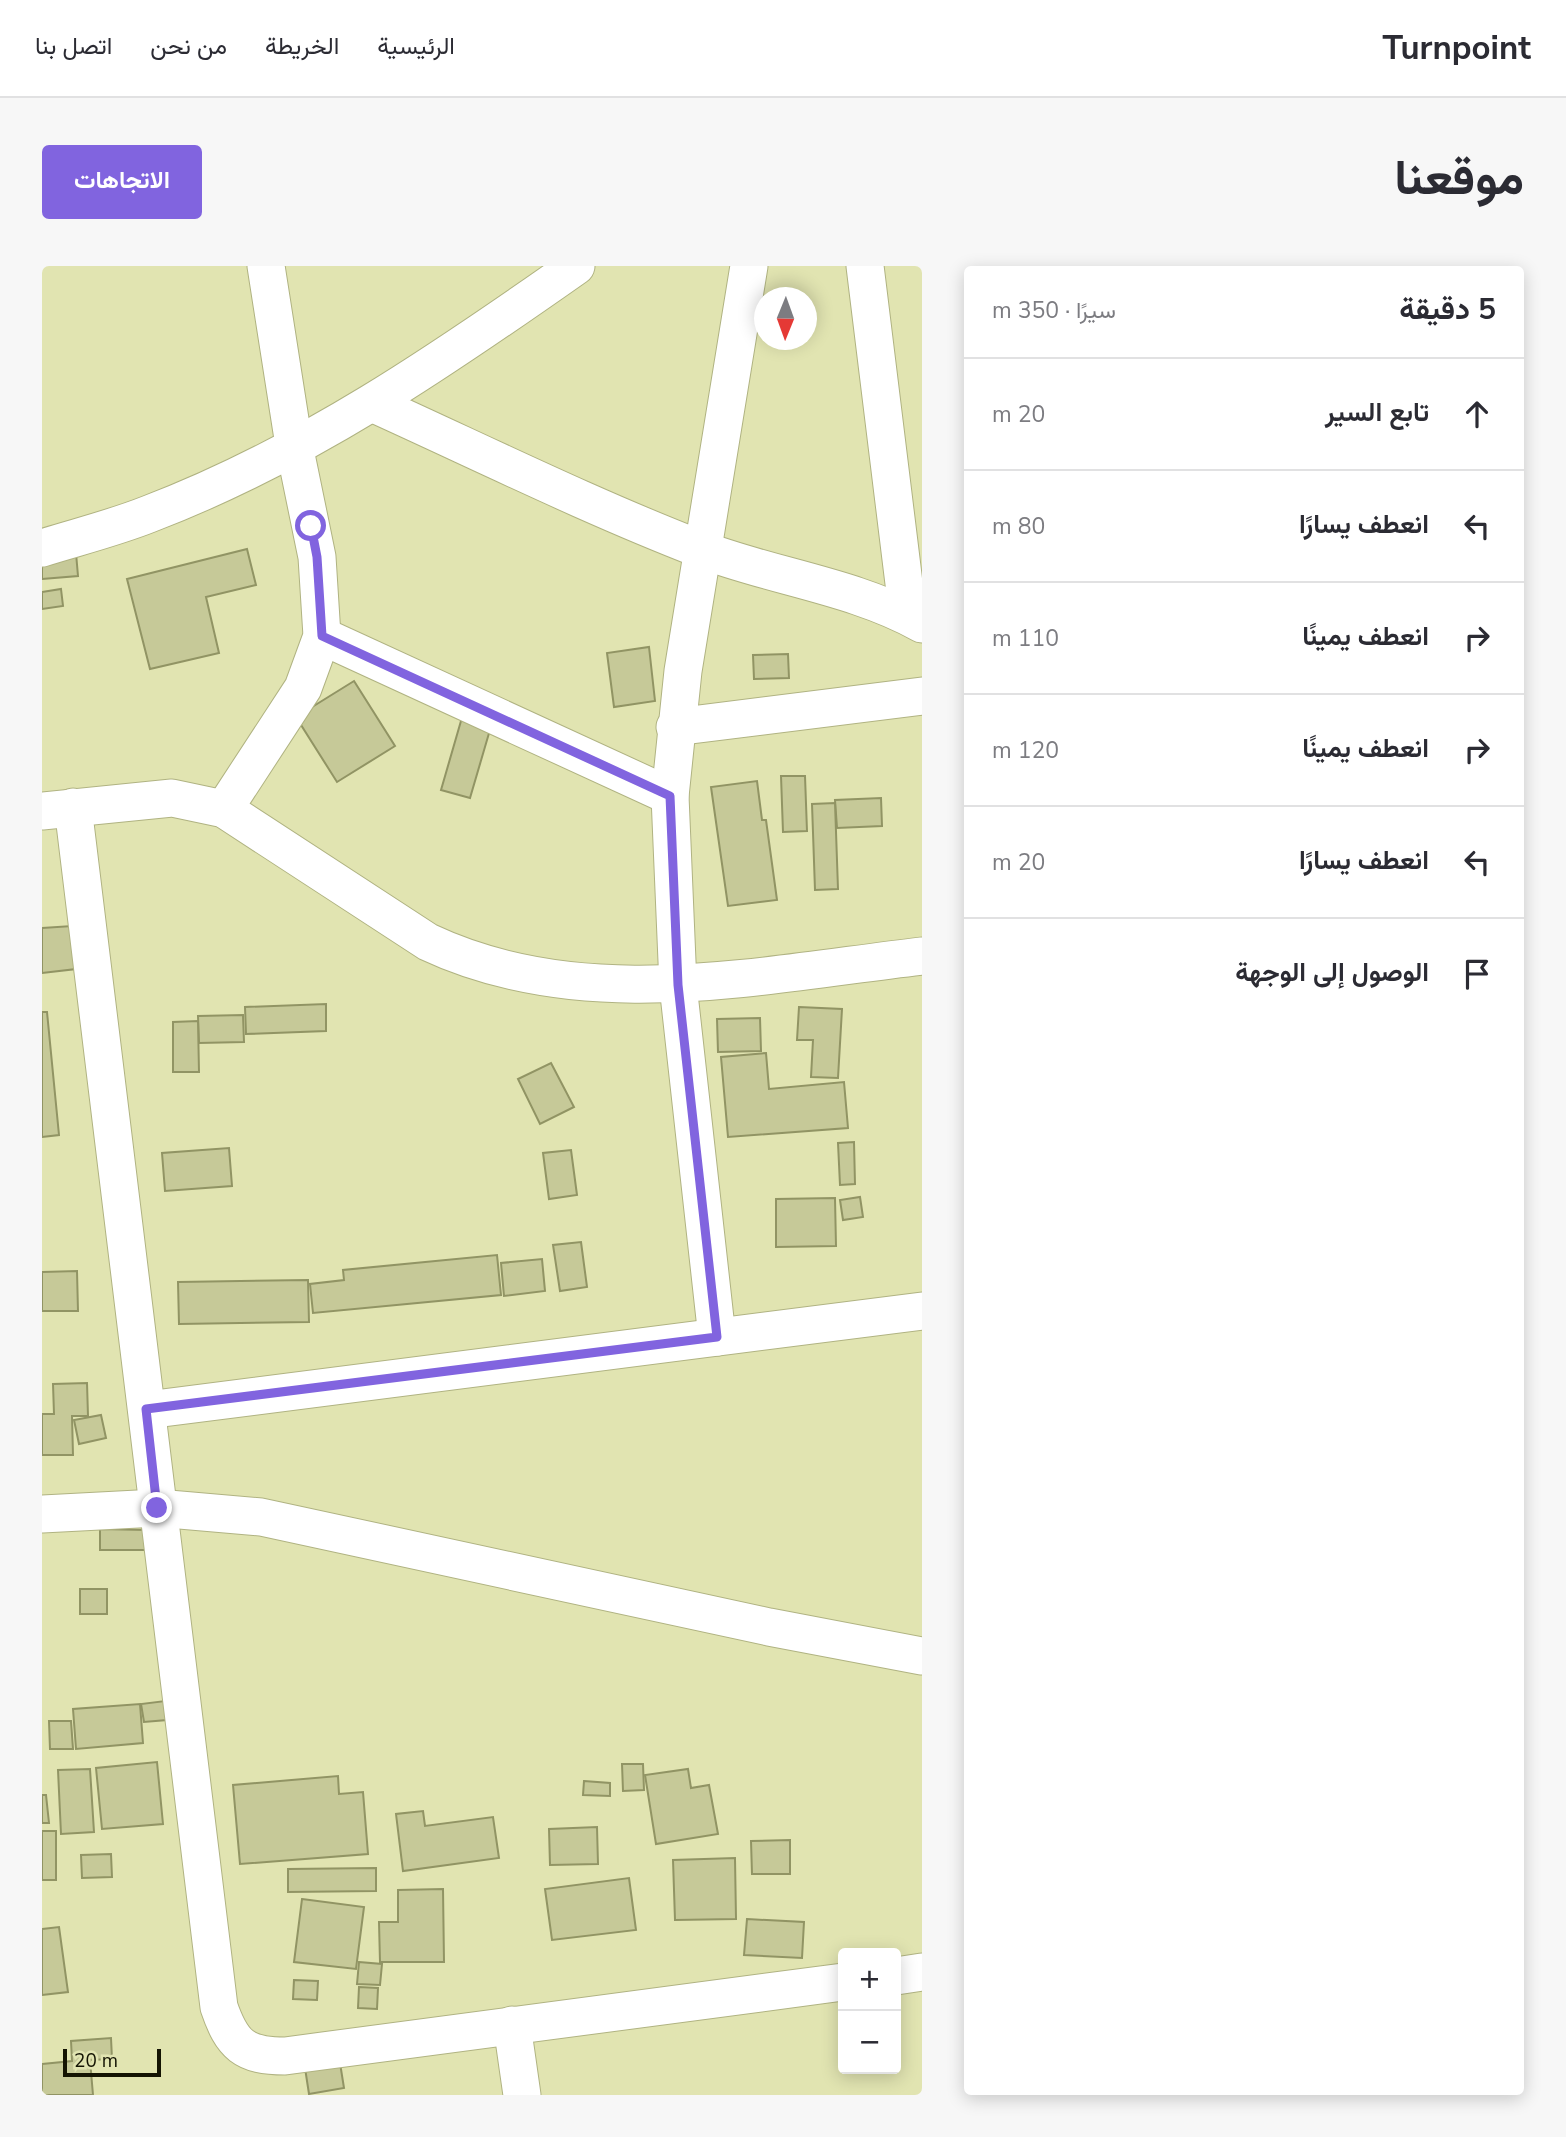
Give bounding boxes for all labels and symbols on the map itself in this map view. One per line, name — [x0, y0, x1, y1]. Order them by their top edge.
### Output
north arrow — [754, 287, 817, 350]
route start — [295, 510, 326, 541]
route end — [141, 1492, 172, 1523]
scale bar — [63, 2046, 161, 2078]

